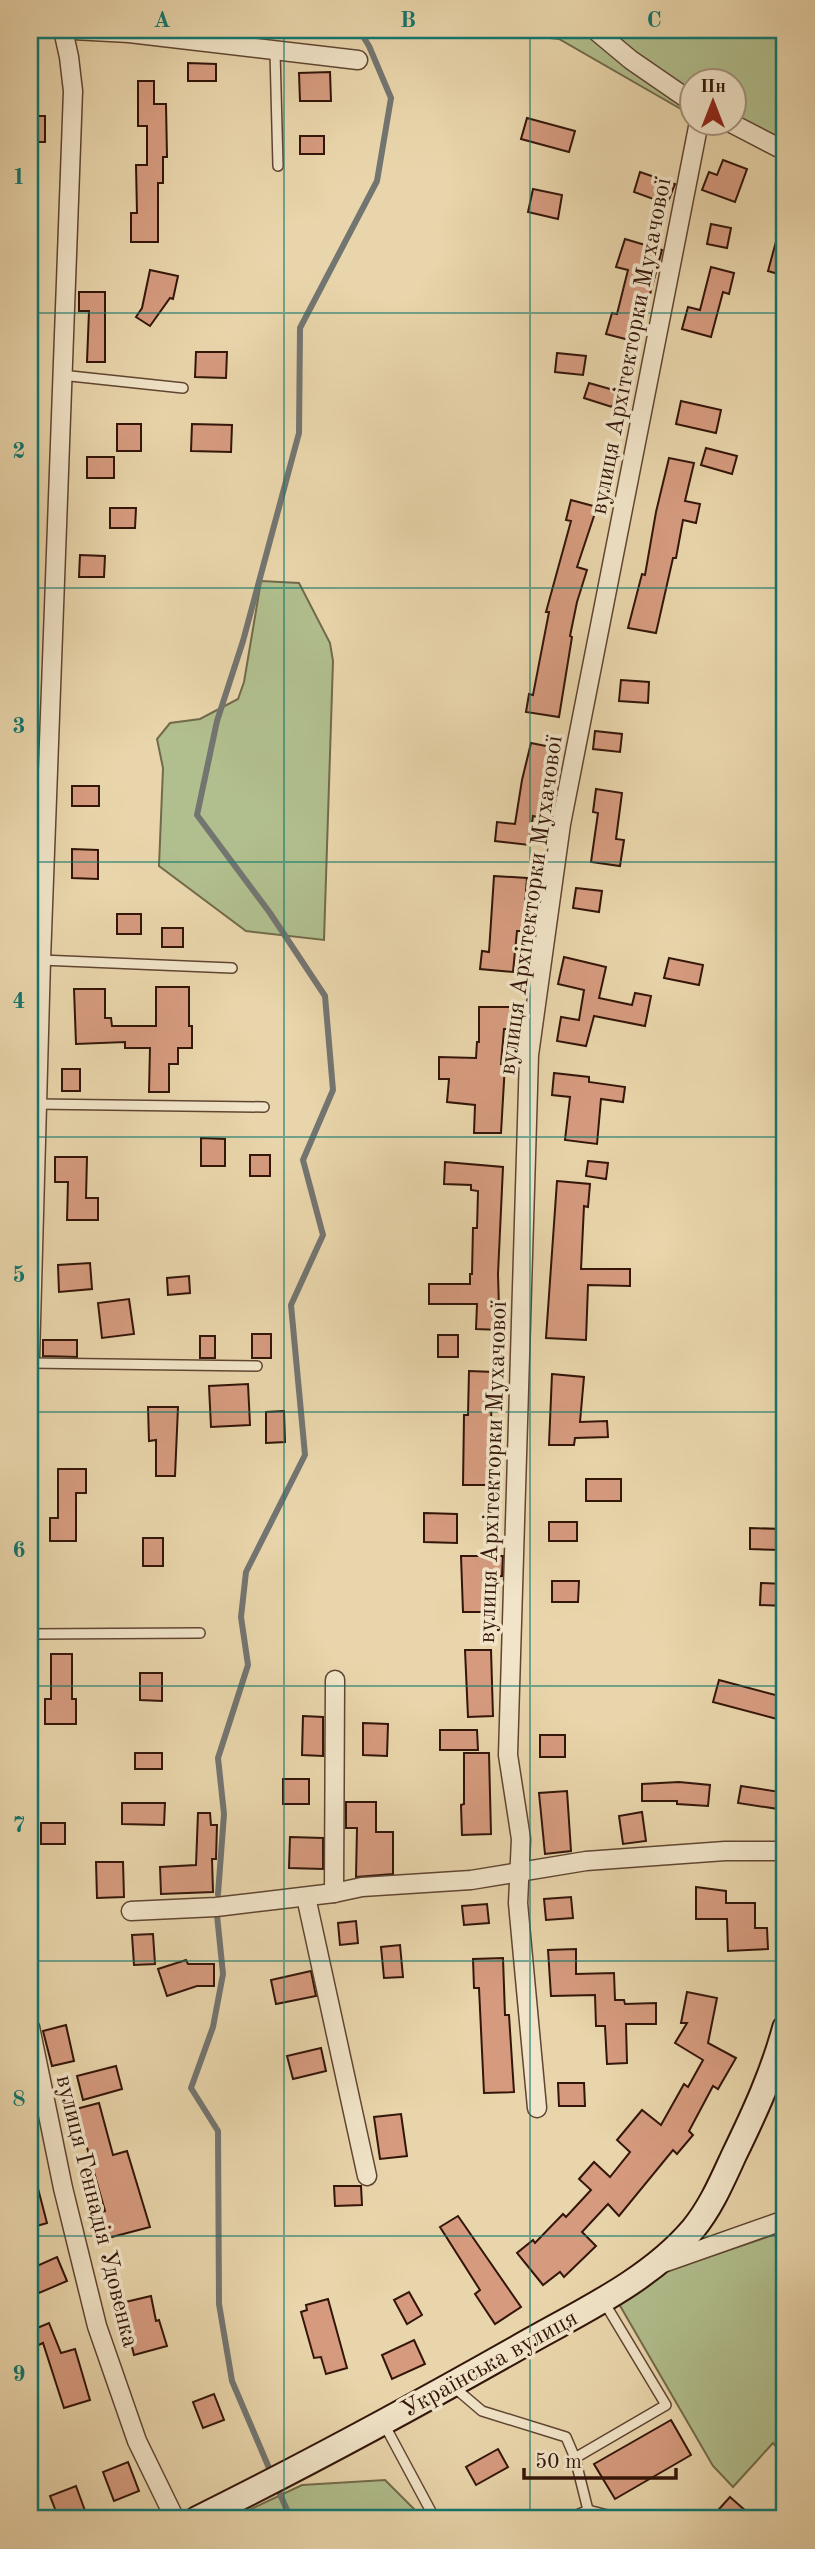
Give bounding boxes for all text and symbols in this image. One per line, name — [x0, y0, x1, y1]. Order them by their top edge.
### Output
text: A — [153, 9, 171, 32]
text: B — [400, 9, 416, 32]
text: C — [646, 9, 662, 32]
north arrow — [678, 66, 748, 136]
text: Пн — [700, 78, 726, 97]
text: 1 — [12, 166, 26, 189]
street label: вулиця Архітекторки Мухачової — [588, 176, 676, 517]
text: 2 — [12, 440, 26, 463]
text: 3 — [12, 715, 26, 738]
street label: вулиця Архітекторки Мухачової — [496, 734, 568, 1077]
text: 4 — [12, 990, 26, 1013]
text: 5 — [12, 1264, 26, 1287]
street label: вулиця Архітекторки Мухачової — [476, 1300, 512, 1644]
text: 6 — [12, 1539, 26, 1562]
text: 7 — [12, 1814, 26, 1837]
street label: вулиця Геннадія Удовенка — [51, 2073, 142, 2350]
text: 8 — [12, 2088, 26, 2111]
street label: Українська вулиця — [398, 2306, 582, 2423]
text: 9 — [12, 2363, 26, 2386]
scale bar — [524, 2437, 677, 2481]
text: 50 m — [535, 2452, 582, 2473]

